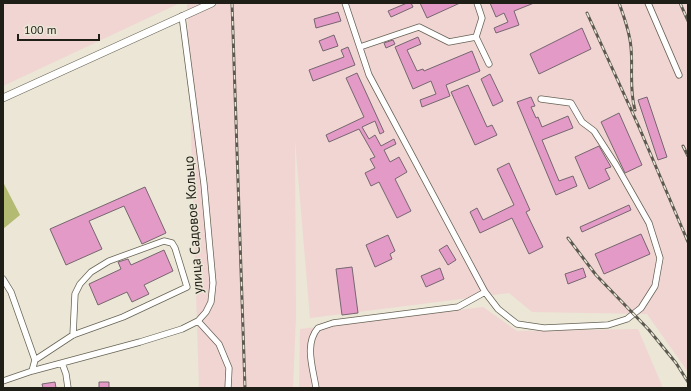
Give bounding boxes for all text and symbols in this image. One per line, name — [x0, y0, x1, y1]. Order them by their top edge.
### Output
scale bar — [18, 16, 99, 42]
text: 100 m — [24, 22, 57, 37]
street label: улица Садовое Кольцо — [179, 155, 207, 295]

